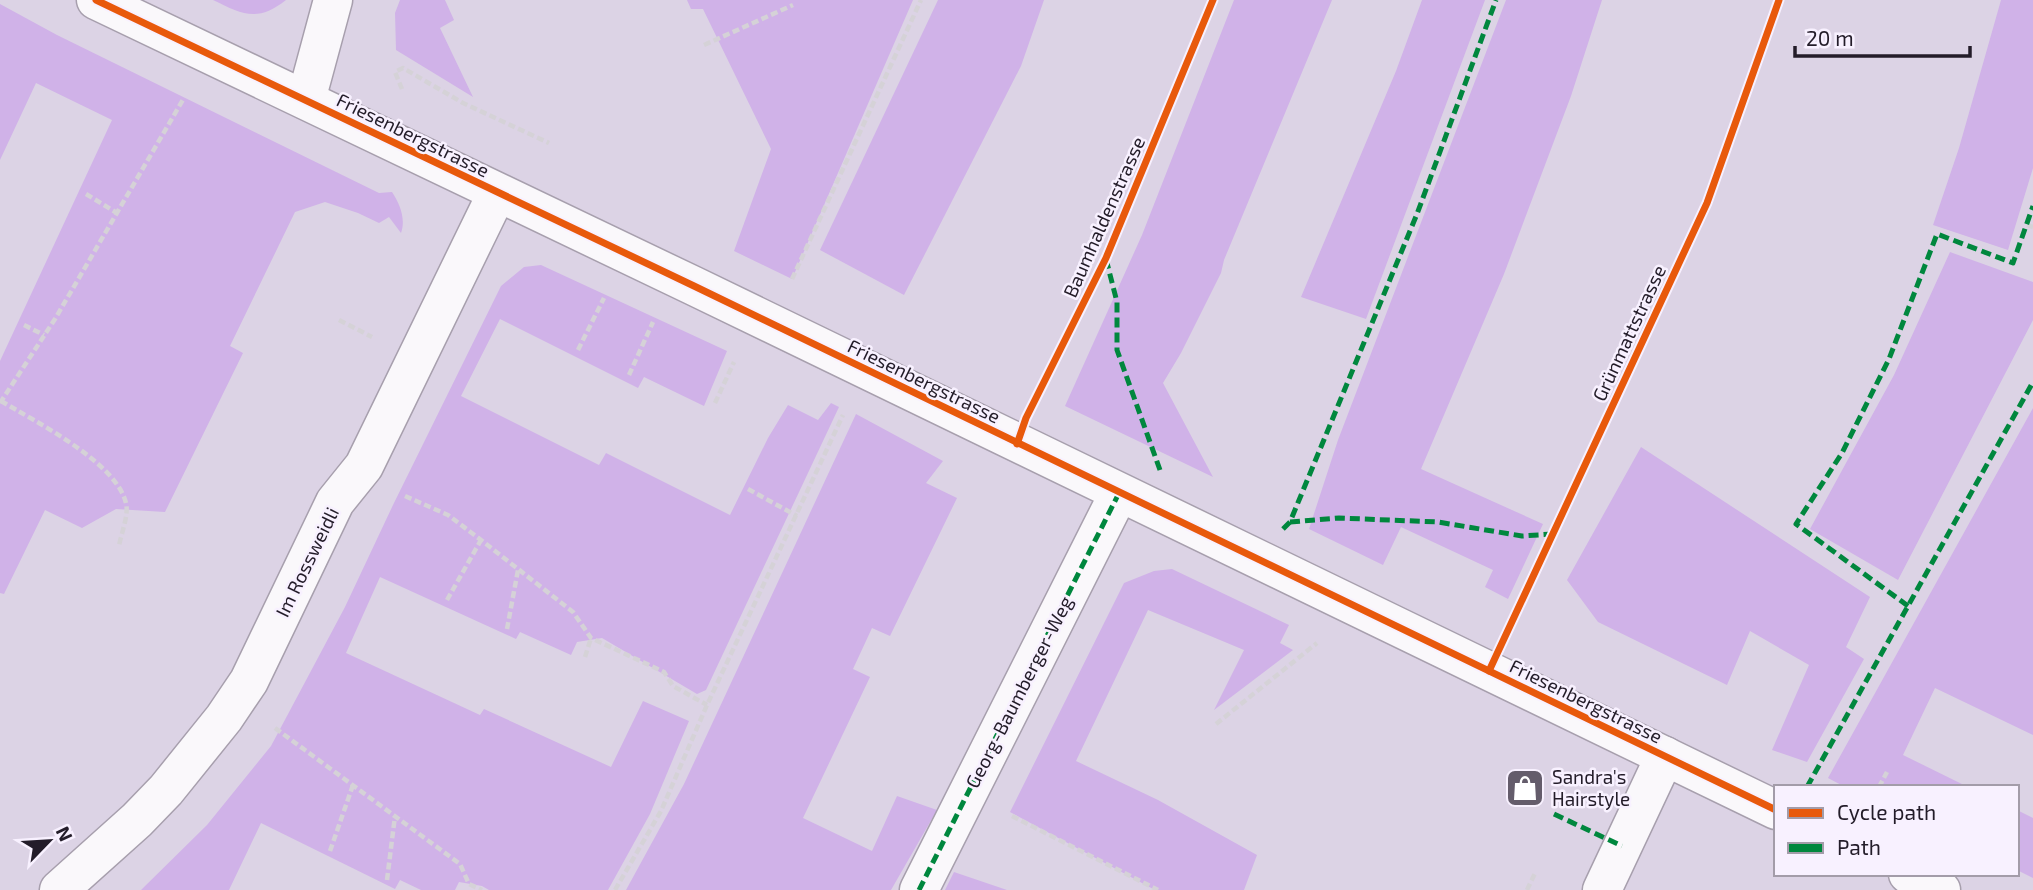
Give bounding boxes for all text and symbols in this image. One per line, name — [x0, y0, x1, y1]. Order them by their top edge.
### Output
scale bar — [1795, 14, 1970, 58]
text: 20 m — [1806, 25, 1854, 50]
street label: Friesenbergstrasse — [333, 88, 493, 181]
street label: Baumhaldenstrasse — [1058, 133, 1149, 301]
street label: Grünmattstrasse — [1587, 261, 1670, 404]
street label: Friesenbergstrasse — [844, 334, 1004, 427]
street label: Im Rossweidli — [270, 503, 343, 620]
street label: Georg-Baumberger-Weg — [960, 592, 1077, 792]
street label: Friesenbergstrasse — [1506, 654, 1666, 747]
place label: Sandra's Hairstyle — [1552, 765, 1630, 810]
shop icon: Sandra's Hairstyle — [1504, 767, 1546, 809]
legend — [1774, 785, 2019, 876]
text: Cycle path — [1837, 799, 1936, 824]
north arrow — [14, 806, 84, 876]
text: N — [52, 823, 78, 845]
text: Path — [1837, 834, 1881, 859]

